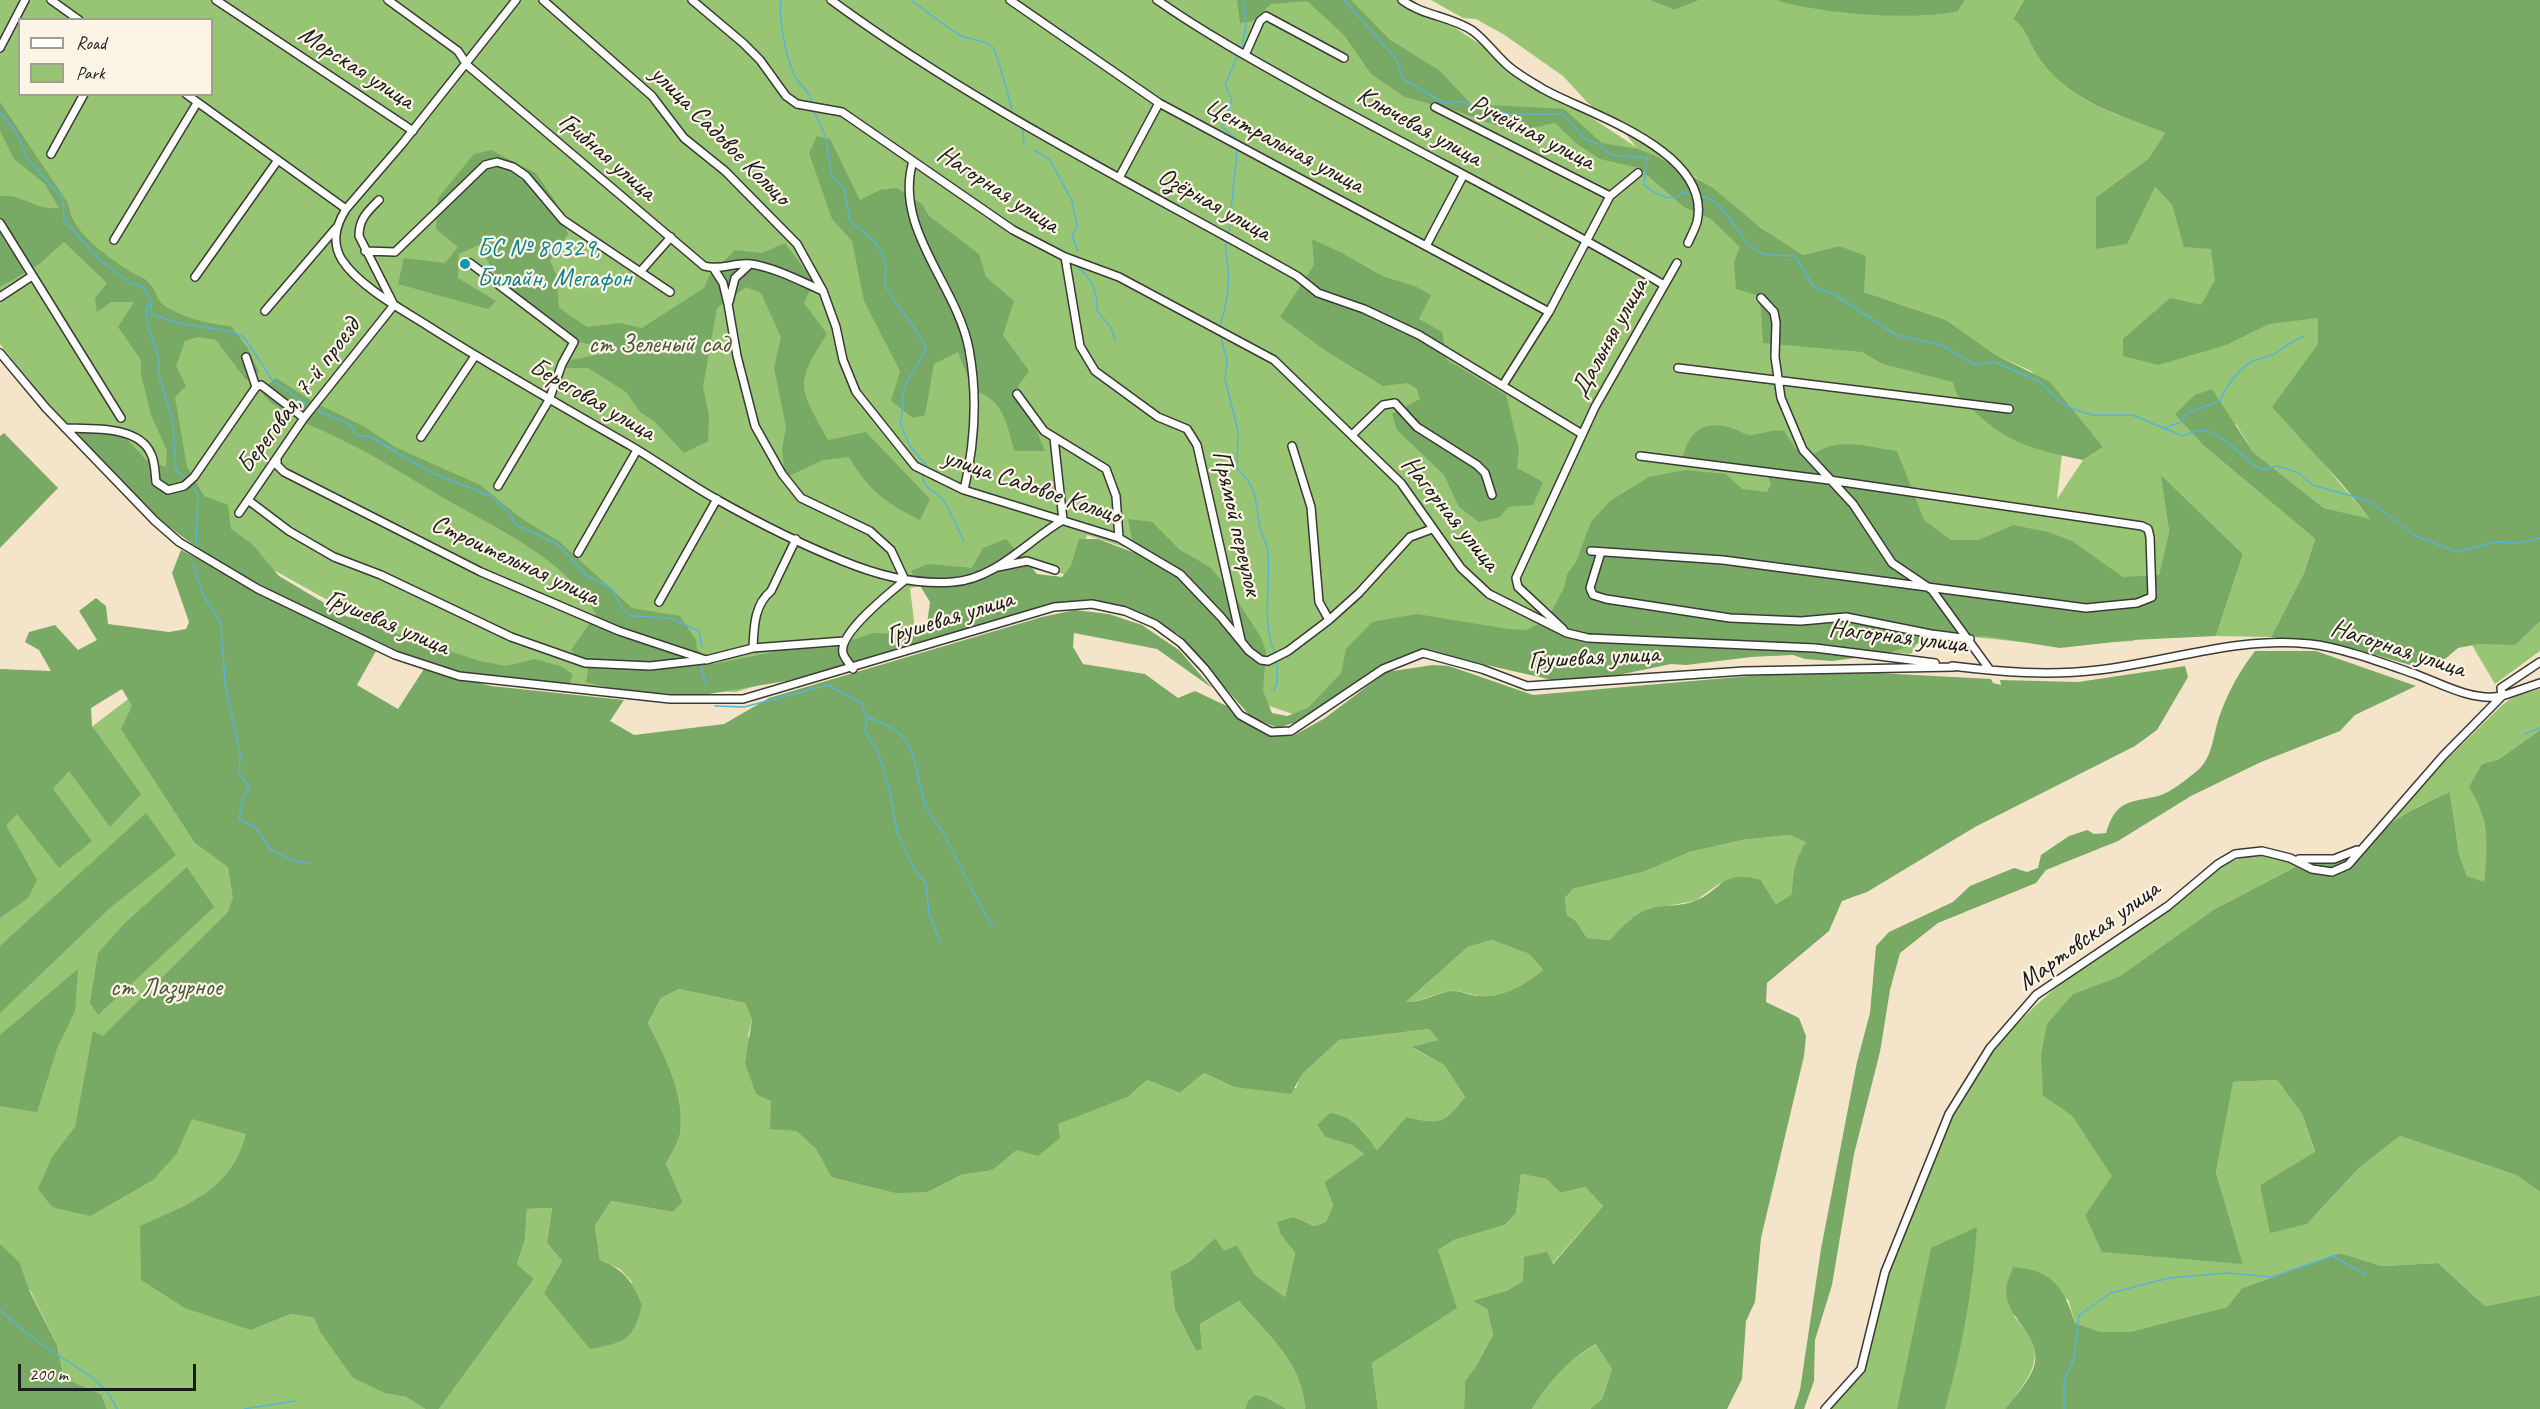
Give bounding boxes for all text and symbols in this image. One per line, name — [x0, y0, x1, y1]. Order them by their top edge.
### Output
legend — [18, 18, 213, 96]
street label: Морская улица — [292, 19, 420, 117]
text: Road — [76, 32, 106, 54]
street label: улица Садовое Кольцо — [643, 59, 797, 213]
text: Park — [76, 62, 105, 84]
street label: Ключевая улица — [1351, 80, 1487, 174]
street label: Ручейная улица — [1465, 88, 1599, 178]
street label: Центральная улица — [1199, 91, 1369, 201]
street label: Грибная улица — [552, 106, 662, 208]
street label: Нагорная улица — [931, 139, 1065, 241]
street label: Озёрная улица — [1152, 161, 1276, 249]
place label: БС № 80329, Билайн, Мегафон — [477, 233, 632, 294]
marker: БС № 80329, Билайн, Мегафон — [458, 257, 472, 271]
street label: Дальняя улица — [1565, 273, 1655, 403]
street label: Береговая, 7-й проезд — [230, 312, 368, 480]
park label: ст Зеленый сад — [588, 329, 730, 361]
street label: Береговая улица — [524, 351, 660, 449]
street label: улица Садовое Кольцо — [939, 442, 1125, 532]
street label: Прямой переулок — [1204, 447, 1268, 599]
street label: Нагорная улица — [1394, 450, 1506, 578]
street label: Строительная улица — [426, 508, 604, 614]
street label: Грушевая улица — [320, 583, 454, 663]
street label: Грушевая улица — [883, 584, 1017, 652]
street label: Нагорная улица — [1827, 613, 1969, 661]
street label: Нагорная улица — [2327, 613, 2469, 685]
street label: Грушевая улица — [1528, 639, 1660, 677]
street label: Мартовская улица — [2012, 874, 2166, 998]
park label: ст Лазурное — [110, 972, 222, 1004]
scale bar — [21, 1352, 200, 1390]
text: 200 m — [29, 1363, 68, 1385]

